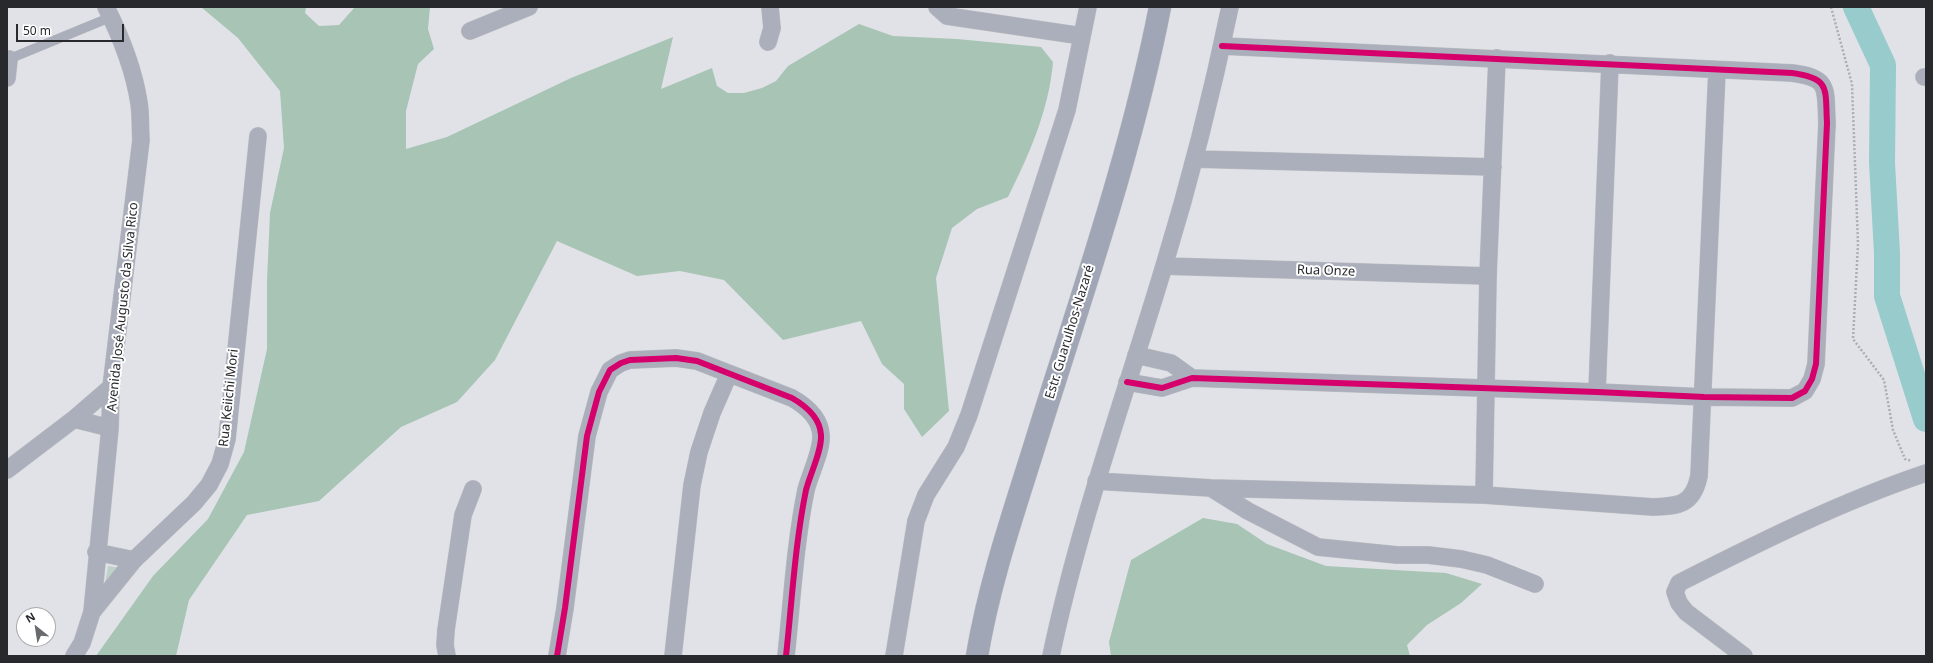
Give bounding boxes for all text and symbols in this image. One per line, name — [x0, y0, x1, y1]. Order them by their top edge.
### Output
scale bar — [18, 16, 126, 42]
text: 50 m — [23, 22, 51, 39]
street label: Avenida José Augusto da Silva Rico — [104, 202, 142, 412]
street label: Rua Onze — [1297, 262, 1355, 280]
street label: Estr. Guarulhos-Nazaré — [1042, 263, 1098, 401]
street label: Rua Keiichi Mori — [216, 348, 242, 448]
north arrow — [16, 607, 56, 647]
text: N — [23, 608, 38, 626]

